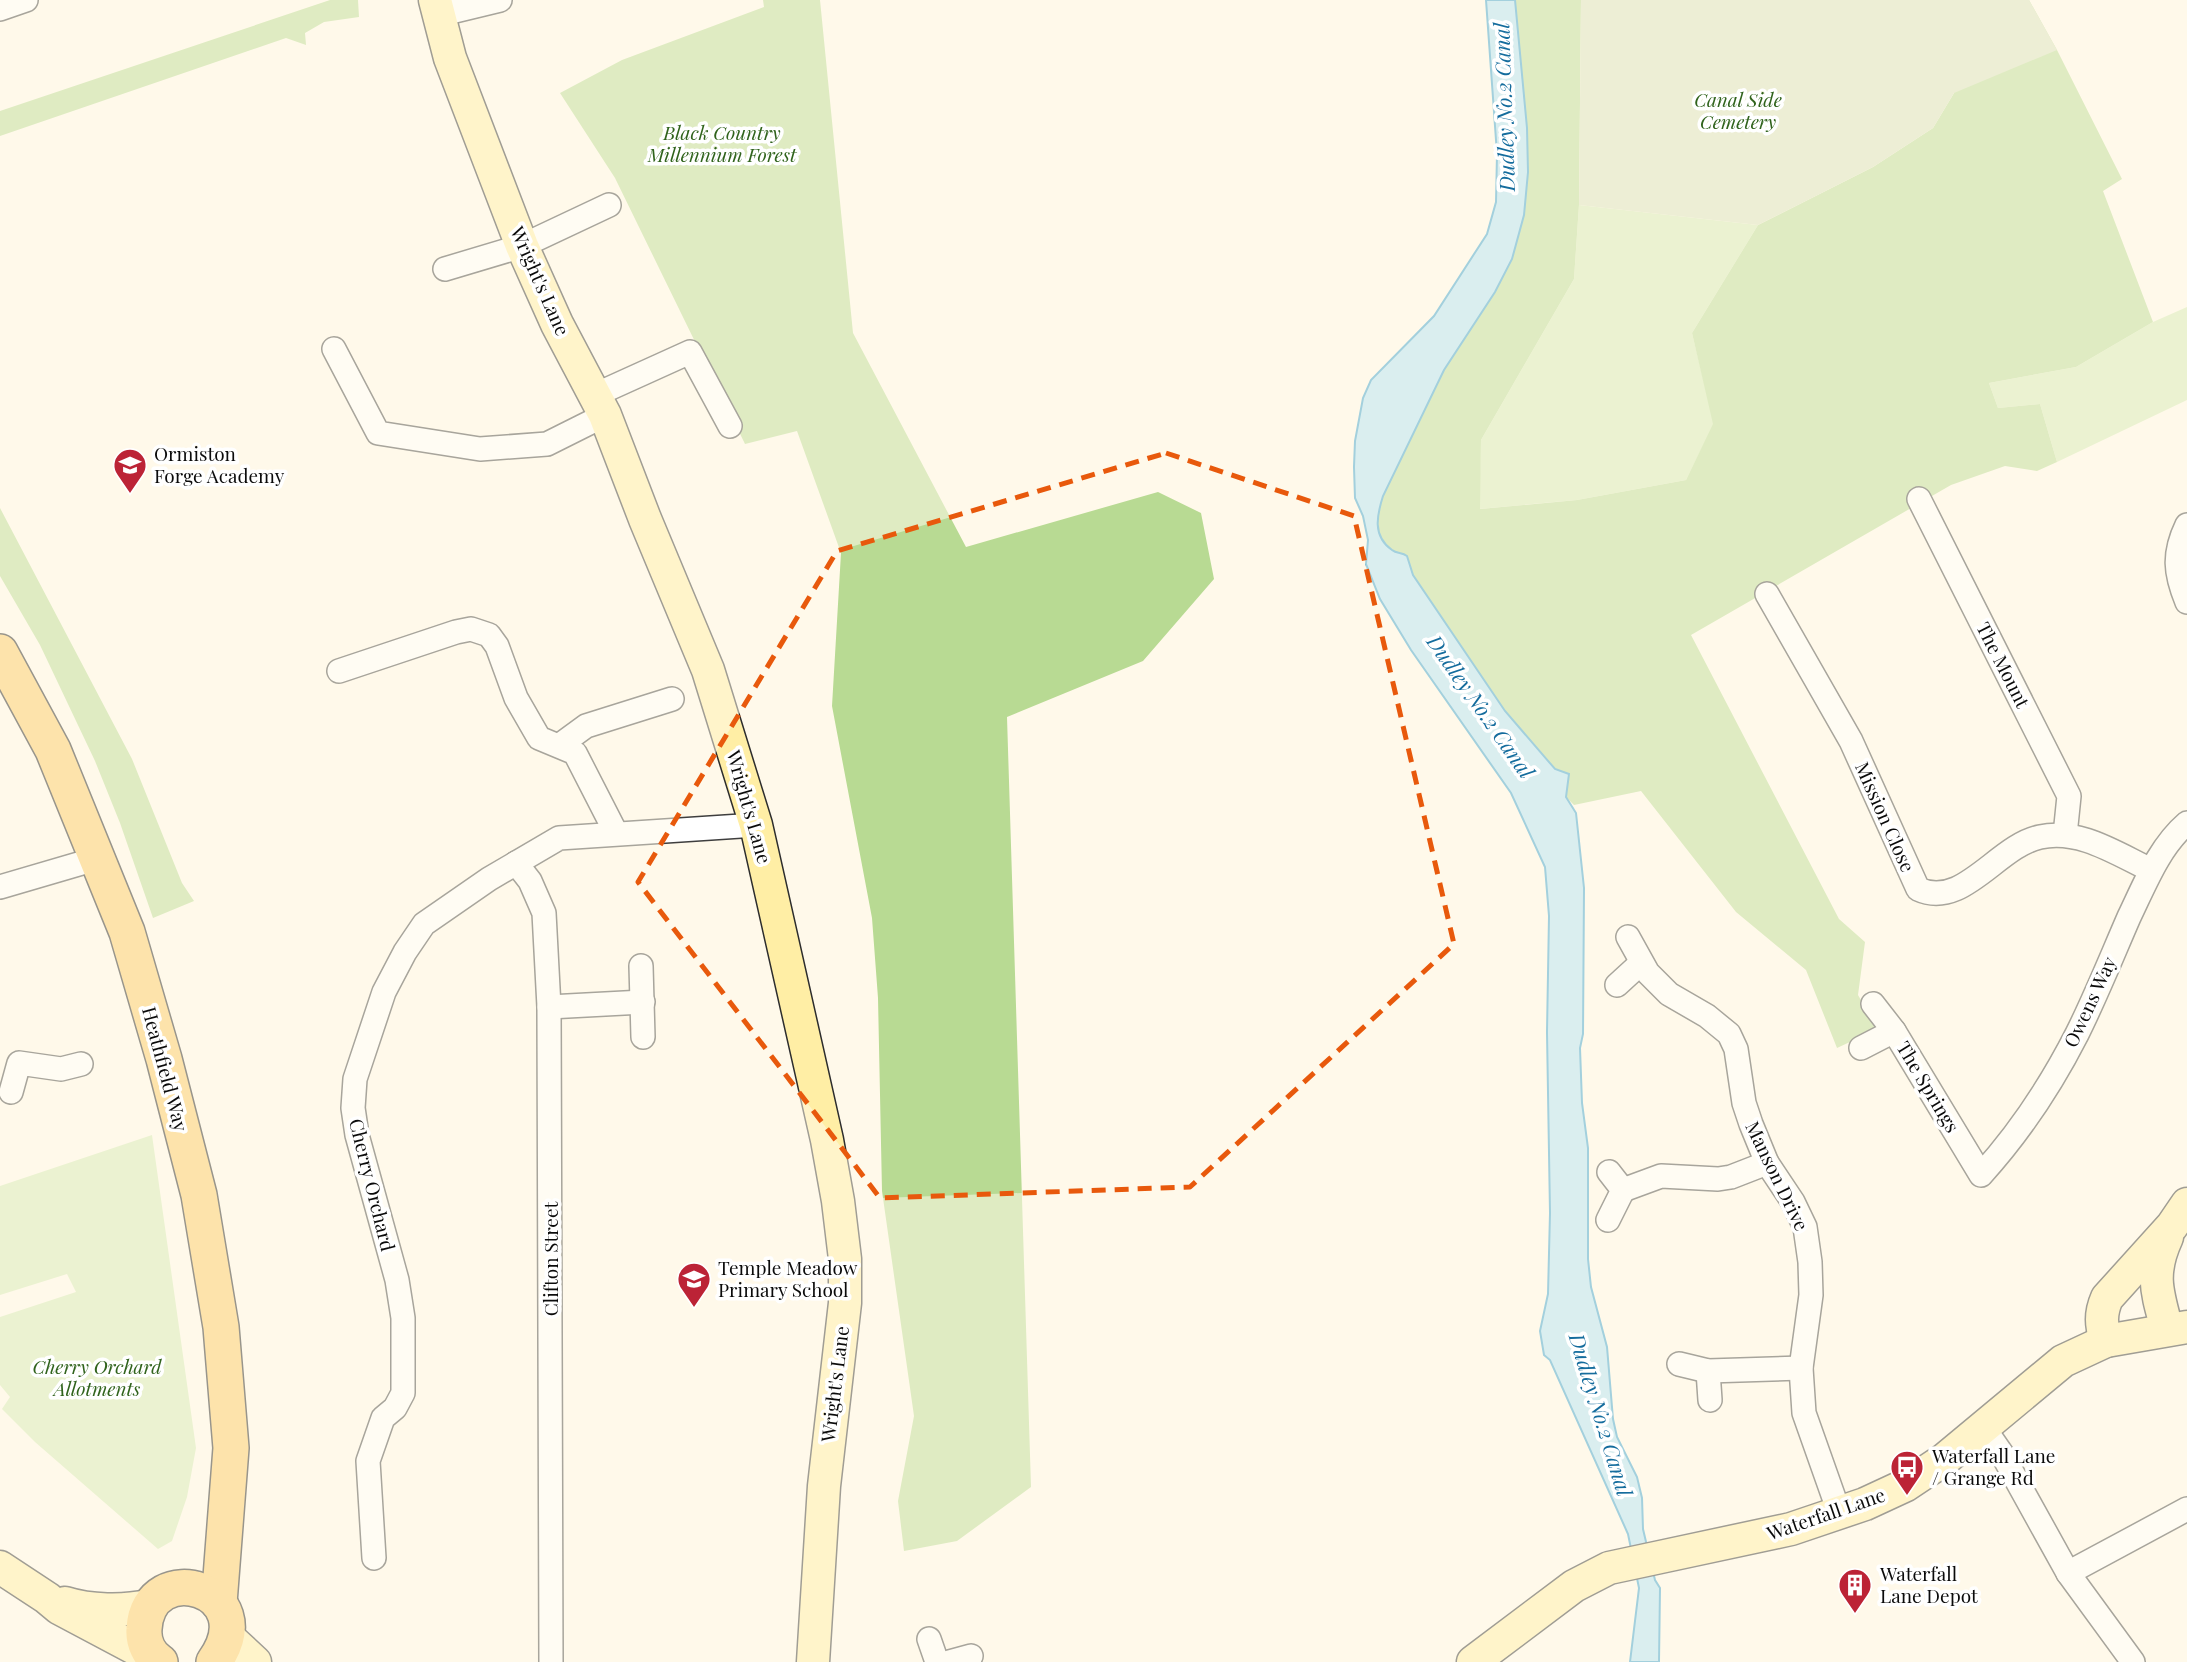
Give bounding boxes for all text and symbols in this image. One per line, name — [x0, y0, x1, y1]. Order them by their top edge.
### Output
water label: Dudley No.2 Canal — [1486, 21, 1520, 193]
park label: Canal Side Cemetery — [1694, 86, 1782, 134]
park label: Black Country Millennium Forest — [647, 119, 798, 167]
street label: Wright's Lane — [505, 221, 577, 339]
place label: Ormiston Forge Academy — [154, 440, 285, 488]
school or university icon: Ormiston Forge Academy — [111, 446, 149, 495]
street label: The Mount — [1971, 617, 2037, 712]
water label: Dudley No.2 Canal — [1421, 628, 1542, 784]
street label: Wright's Lane — [721, 746, 779, 866]
street label: Mission Close — [1850, 757, 1922, 876]
street label: Owens Way — [2057, 952, 2122, 1051]
street label: Heathfield Way — [137, 1004, 195, 1134]
street label: The Springs — [1891, 1036, 1966, 1137]
street label: Cherry Orchard — [344, 1116, 402, 1254]
street label: Manson Drive — [1740, 1117, 1816, 1235]
street label: Clifton Street — [537, 1201, 563, 1316]
place label: Temple Meadow Primary School — [718, 1254, 858, 1302]
school or university icon: Temple Meadow Primary School — [675, 1260, 713, 1309]
street label: Wright's Lane — [814, 1324, 854, 1444]
water label: Dudley No.2 Canal — [1564, 1329, 1640, 1500]
park label: Cherry Orchard Allotments — [32, 1353, 162, 1401]
place label: Waterfall Lane / Grange Rd — [1931, 1442, 2055, 1490]
bus stop icon: Waterfall Lane / Grange Rd — [1888, 1448, 1926, 1497]
street label: Waterfall Lane — [1762, 1481, 1888, 1546]
place label: Waterfall Lane Depot — [1879, 1560, 1978, 1608]
building icon: Waterfall Lane Depot — [1836, 1566, 1874, 1615]

